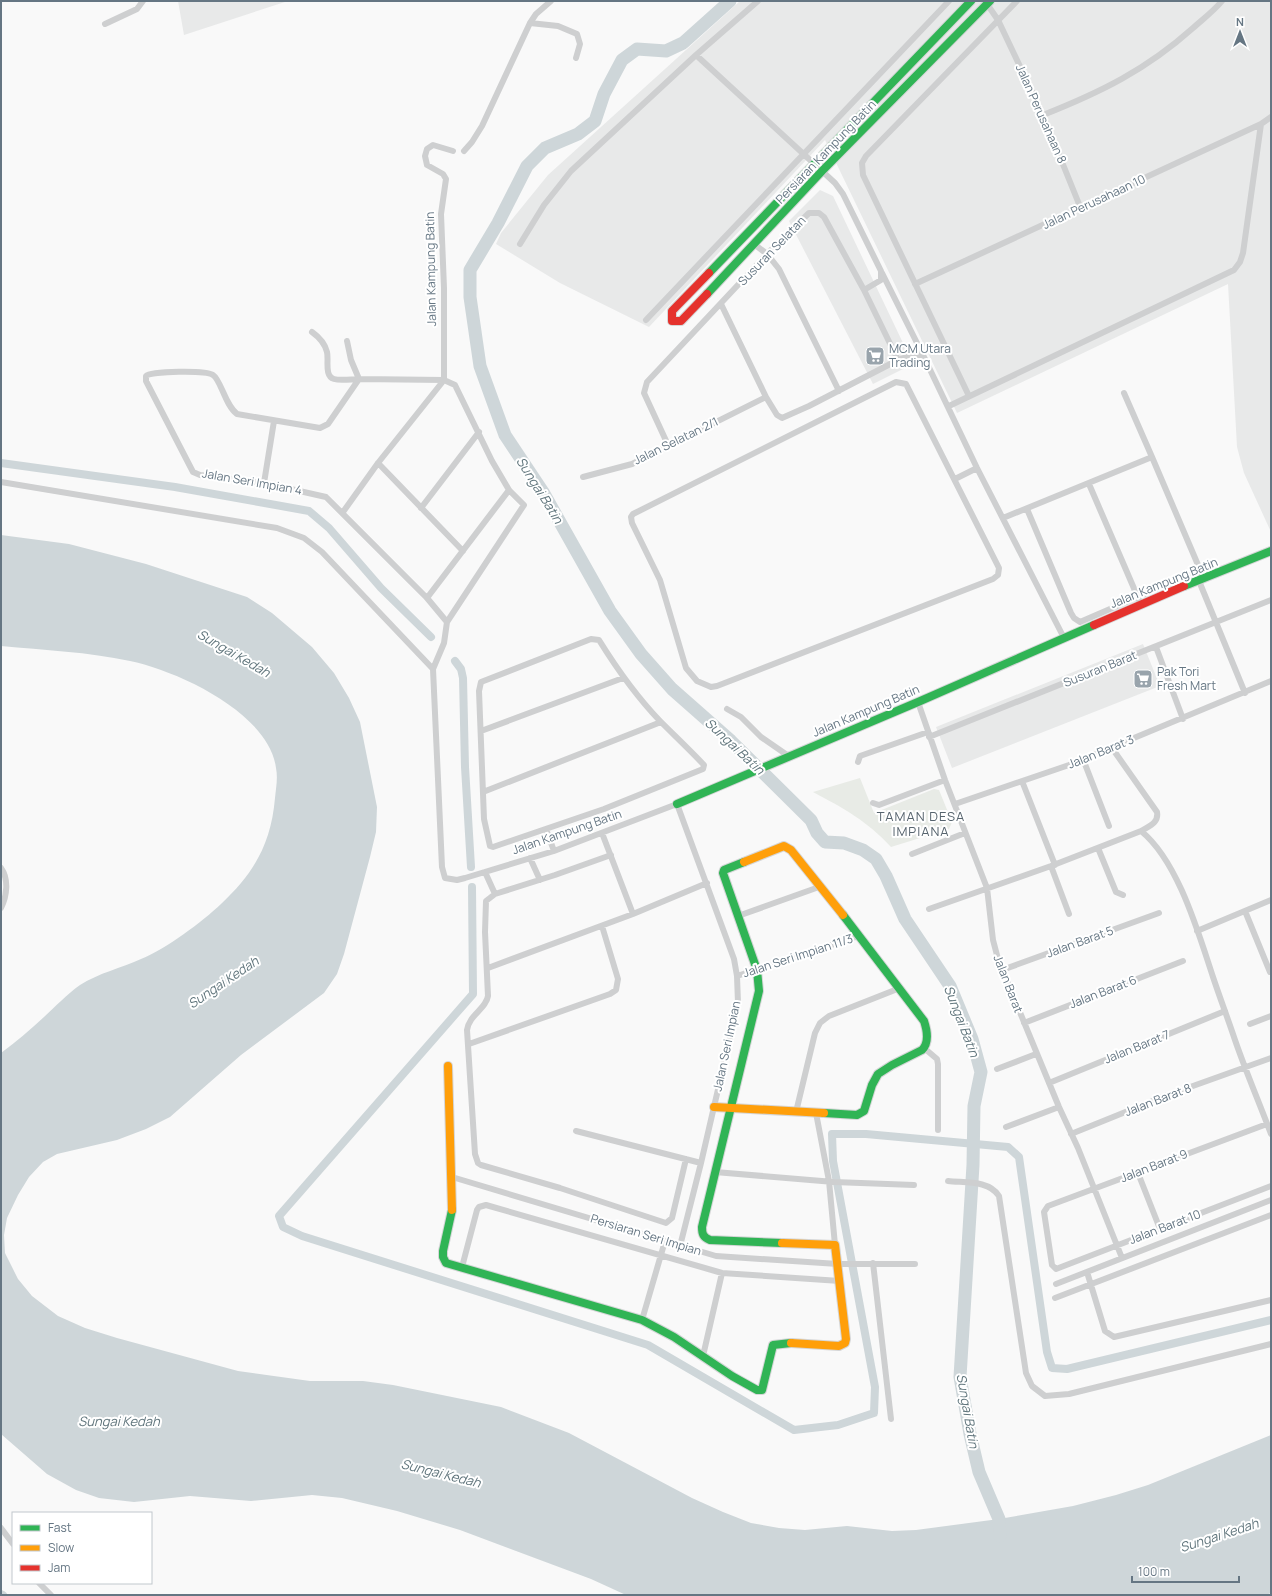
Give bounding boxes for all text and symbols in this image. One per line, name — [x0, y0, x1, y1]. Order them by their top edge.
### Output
north arrow — [1220, 12, 1260, 52]
text: N — [1236, 14, 1244, 29]
street label: Jalan Perusahaan 8 — [1012, 62, 1071, 166]
street label: Persiaran Kampung Batin — [772, 96, 880, 207]
street label: Jalan Perusahaan 10 — [1040, 170, 1148, 233]
street label: Jalan Kampung Batin — [421, 211, 440, 327]
street label: Susuran Selatan — [734, 212, 809, 289]
place label: MCM Utara Trading — [889, 340, 951, 371]
supermarket icon: MCM Utara Trading — [864, 345, 886, 367]
street label: Jalan Selatan 2/1 — [631, 413, 721, 468]
water label: Sungai Batin — [512, 453, 568, 528]
street label: Jalan Seri Impian 4 — [201, 464, 303, 499]
street label: Jalan Kampung Batin — [1107, 553, 1220, 612]
water label: Sungai Kedah — [194, 625, 275, 682]
street label: Susuran Barat — [1061, 646, 1139, 691]
place label: Pak Tori Fresh Mart — [1157, 663, 1216, 694]
supermarket icon: Pak Tori Fresh Mart — [1132, 668, 1154, 690]
street label: Jalan Kampung Batin — [810, 680, 922, 741]
water label: Sungai Batin — [701, 714, 770, 779]
street label: Jalan Barat 3 — [1065, 731, 1136, 772]
street label: Jalan Kampung Batin — [510, 805, 624, 858]
district label: TAMAN DESA IMPIANA — [877, 807, 965, 840]
street label: Jalan Barat 5 — [1044, 922, 1116, 962]
street label: Jalan Seri Impian 11/3 — [741, 930, 855, 981]
water label: Sungai Kedah — [184, 951, 263, 1012]
street label: Jalan Barat — [990, 952, 1027, 1015]
street label: Jalan Barat 6 — [1067, 971, 1139, 1012]
water label: Sungai Batin — [940, 983, 984, 1061]
street label: Jalan Seri Impian — [709, 999, 744, 1093]
street label: Jalan Barat 7 — [1102, 1026, 1172, 1067]
street label: Jalan Barat 8 — [1122, 1079, 1194, 1120]
street label: Jalan Barat 9 — [1118, 1145, 1190, 1186]
street label: Jalan Barat 10 — [1127, 1205, 1203, 1248]
street label: Persiaran Seri Impian — [589, 1210, 704, 1259]
water label: Sungai Batin — [953, 1372, 984, 1451]
water label: Sungai Kedah — [78, 1412, 161, 1430]
water label: Sungai Kedah — [399, 1454, 484, 1492]
legend — [12, 1512, 152, 1584]
water label: Sungai Kedah — [1177, 1513, 1262, 1556]
text: Fast — [48, 1519, 72, 1536]
text: Slow — [48, 1539, 74, 1556]
scale bar — [1132, 1558, 1239, 1584]
text: Jam — [48, 1559, 70, 1576]
text: 100 m — [1138, 1563, 1170, 1580]

